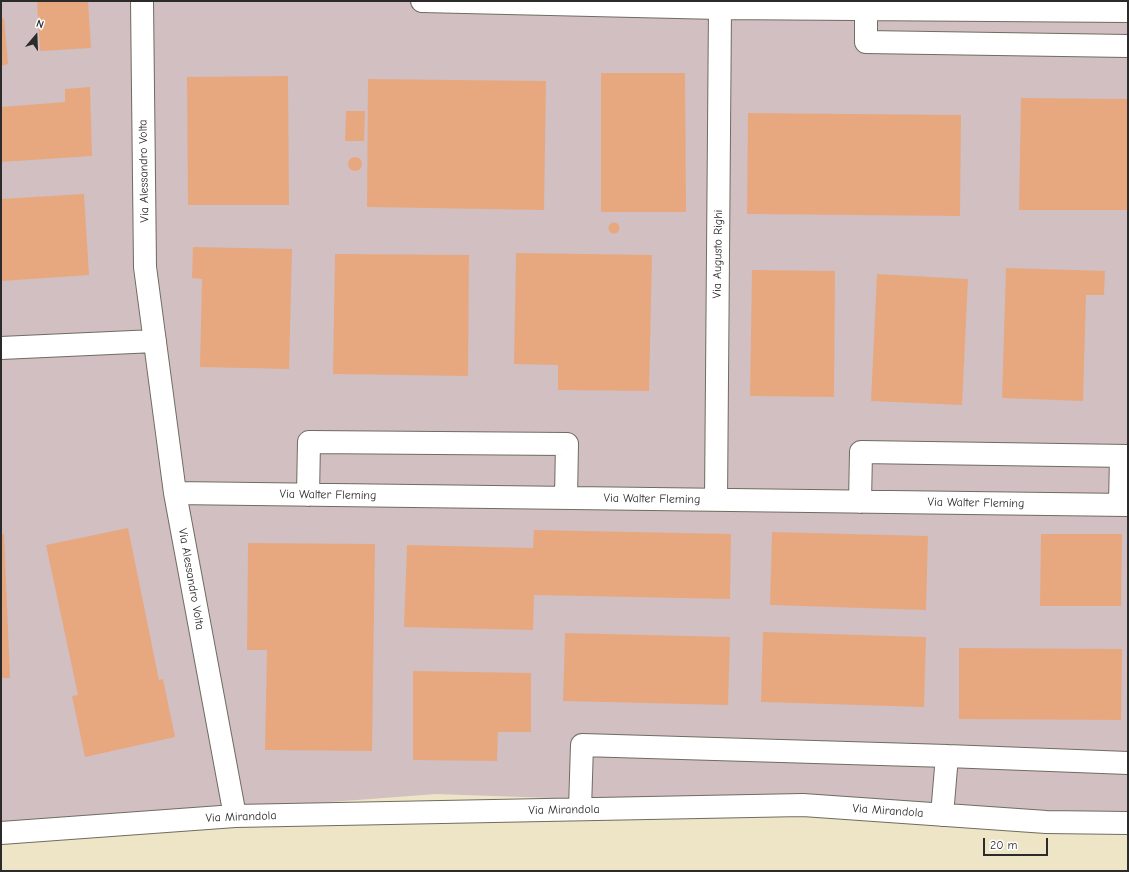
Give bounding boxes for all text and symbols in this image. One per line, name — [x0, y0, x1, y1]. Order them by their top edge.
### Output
north arrow — [16, 16, 56, 56]
text: N — [35, 17, 46, 31]
street label: Via Alessandro Volta — [136, 119, 152, 223]
street label: Via Augusto Righi — [710, 209, 726, 299]
street label: Via Walter Fleming — [279, 487, 377, 503]
street label: Via Walter Fleming — [603, 491, 701, 507]
street label: Via Walter Fleming — [927, 495, 1025, 511]
street label: Via Alessandro Volta — [175, 527, 207, 631]
street label: Via Mirandola — [852, 801, 924, 821]
street label: Via Mirandola — [528, 802, 600, 818]
street label: Via Mirandola — [205, 809, 277, 825]
scale bar — [985, 830, 1050, 856]
text: 20 m — [990, 838, 1018, 852]

